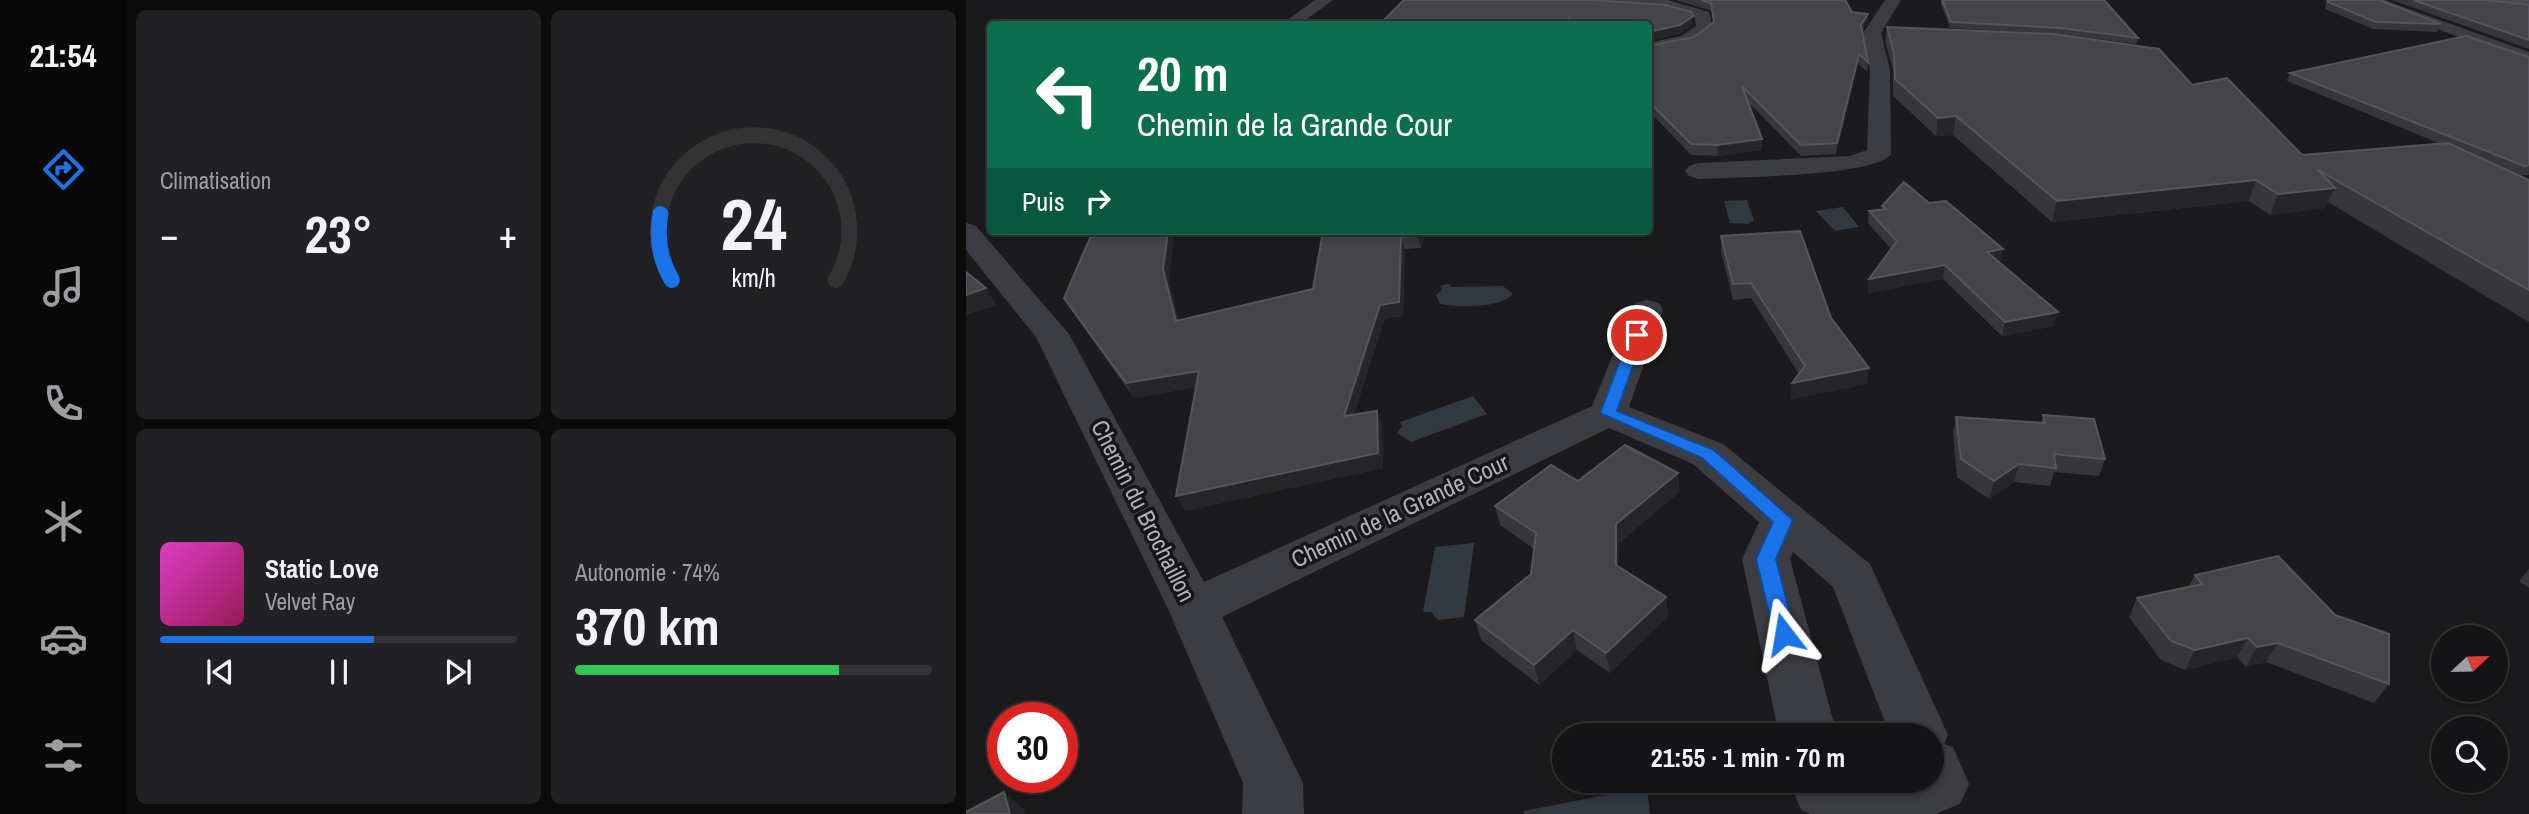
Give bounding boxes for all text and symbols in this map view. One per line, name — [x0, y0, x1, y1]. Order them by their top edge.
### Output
text: 21:54 — [29, 34, 97, 77]
text: 20 m — [1137, 40, 1229, 106]
icon: left — [1022, 49, 1113, 140]
text: Chemin de la Grande Cour — [1137, 103, 1452, 146]
icon: directions — [39, 145, 88, 194]
text: Climatisation — [160, 165, 271, 196]
text: 24 — [720, 176, 787, 274]
icon: right — [1079, 182, 1117, 220]
text: Puis — [1022, 184, 1065, 219]
text: 23° — [304, 199, 373, 269]
text: − — [160, 209, 178, 260]
text: + — [499, 209, 517, 260]
text: km/h — [731, 261, 776, 295]
icon: music — [39, 262, 88, 311]
pin — [1607, 305, 1667, 365]
icon: arrive — [1618, 316, 1656, 354]
icon: phone — [39, 379, 88, 428]
street label: Chemin du Brochaillon — [1084, 414, 1204, 607]
street label: Chemin de la Grande Cour — [1286, 445, 1514, 575]
icon: climate — [39, 497, 88, 546]
text: Static Love — [265, 551, 379, 586]
text: Autonomie · 74% — [575, 557, 720, 588]
text: Velvet Ray — [265, 586, 355, 617]
text: 370 km — [575, 591, 720, 661]
position arrow — [1747, 597, 1821, 671]
icon: car — [39, 614, 88, 663]
north arrow — [2431, 625, 2508, 702]
map controls — [2431, 625, 2508, 793]
icon: previous — [201, 653, 239, 691]
icon: pause — [320, 653, 358, 691]
icon: next — [439, 653, 477, 691]
speed limit sign: 30 — [987, 702, 1078, 793]
button: search — [2431, 716, 2508, 793]
icon: filters — [39, 731, 88, 780]
text: 21:55 · 1 min · 70 m — [1651, 740, 1845, 775]

